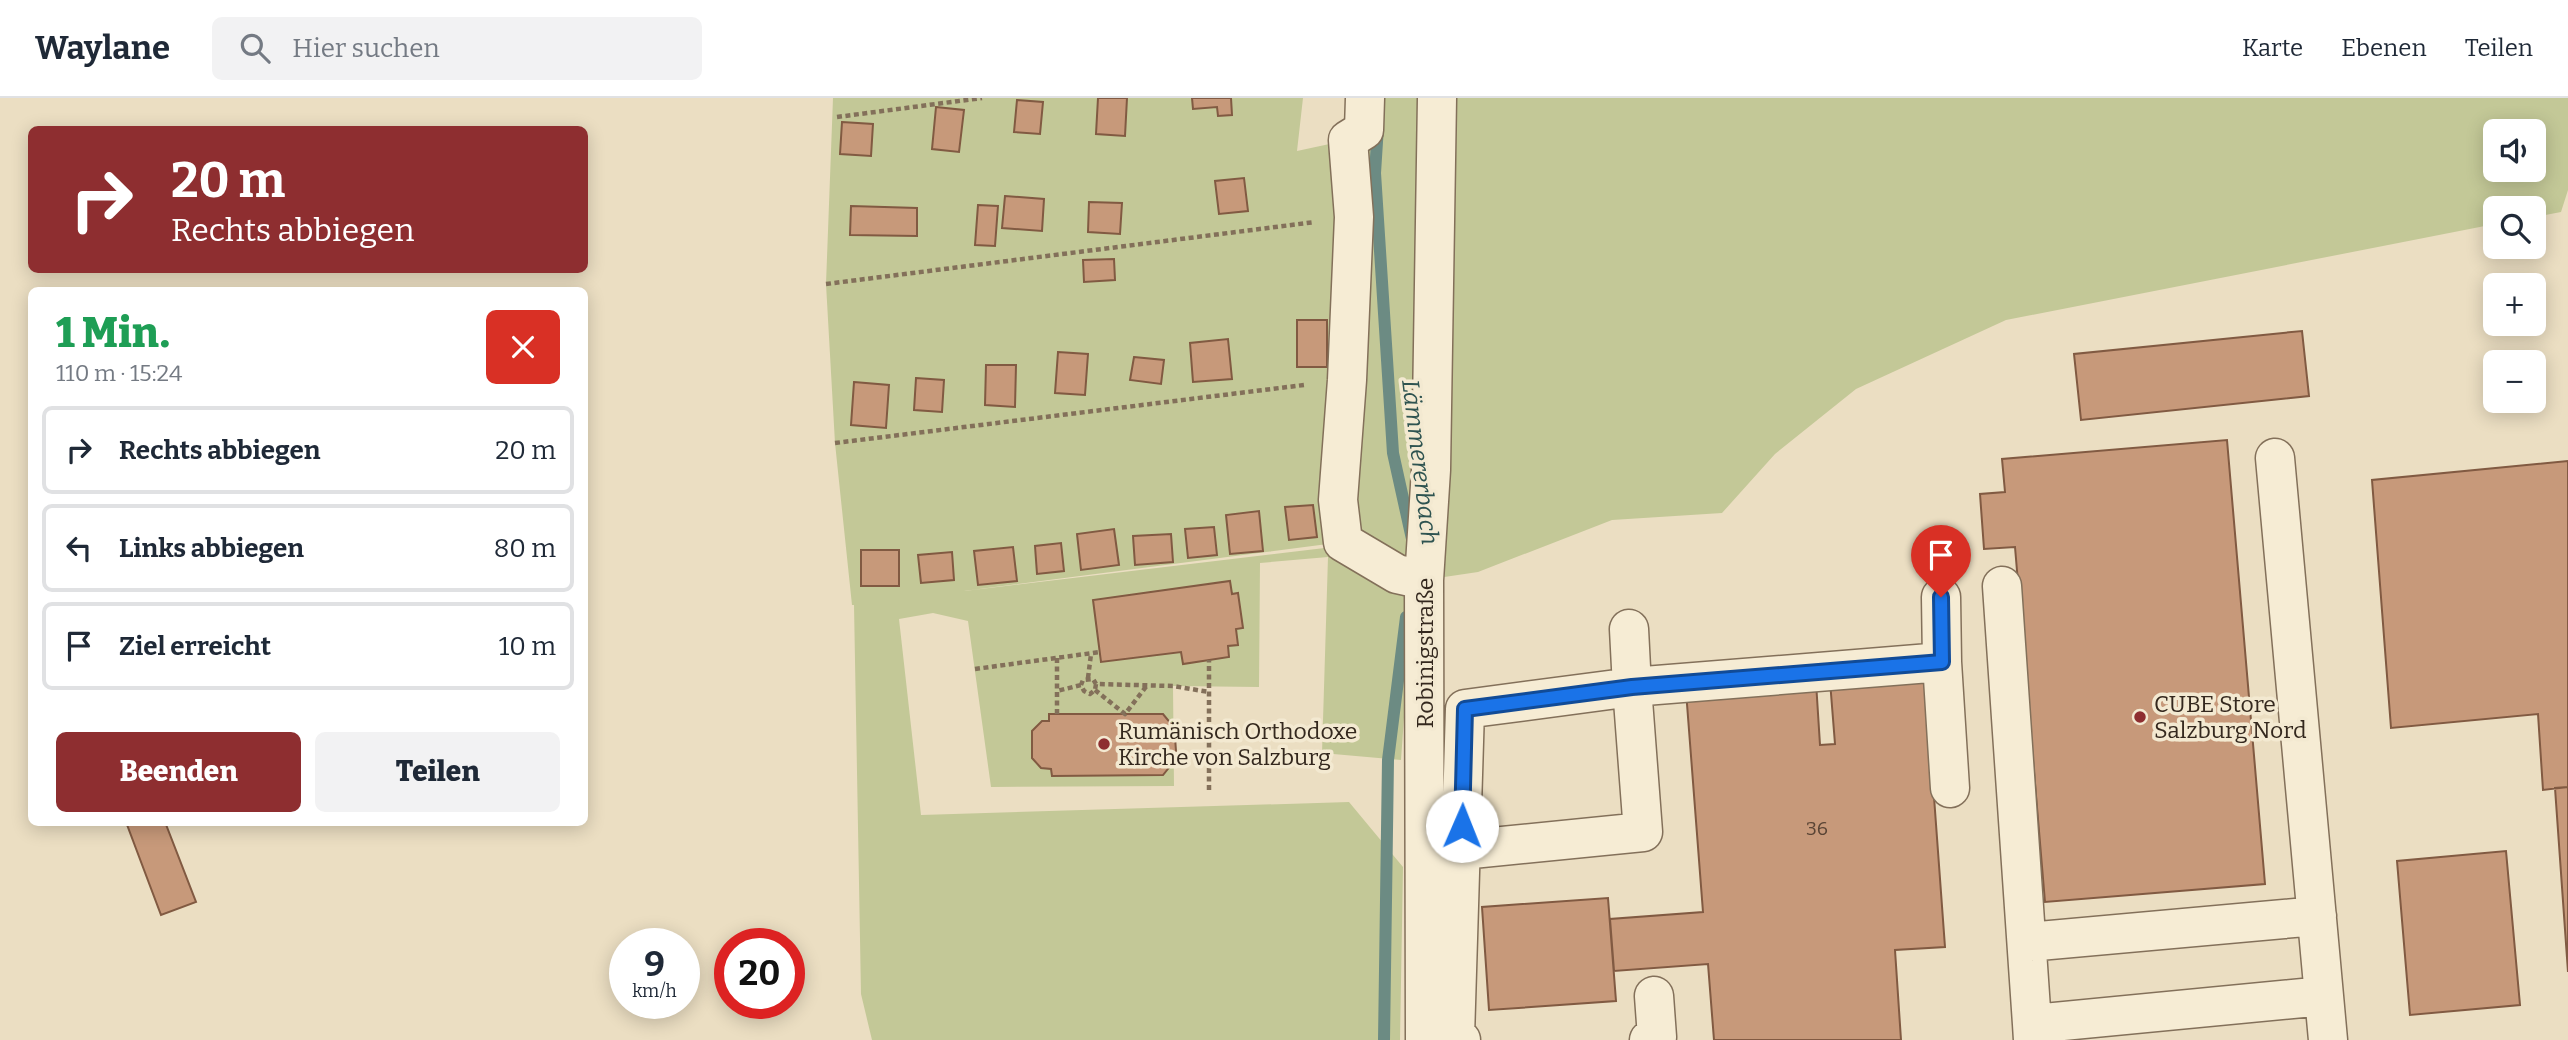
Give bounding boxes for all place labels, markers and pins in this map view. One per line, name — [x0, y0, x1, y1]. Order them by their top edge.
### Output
pin — [1911, 525, 1971, 597]
place label: CUBE Store Salzburg Nord — [2154, 690, 2307, 744]
marker: CUBE Store Salzburg Nord — [2132, 709, 2148, 725]
place label: Rumänisch Orthodoxe Kirche von Salzburg — [1118, 717, 1357, 771]
marker: Rumänisch Orthodoxe Kirche von Salzburg — [1096, 736, 1112, 752]

